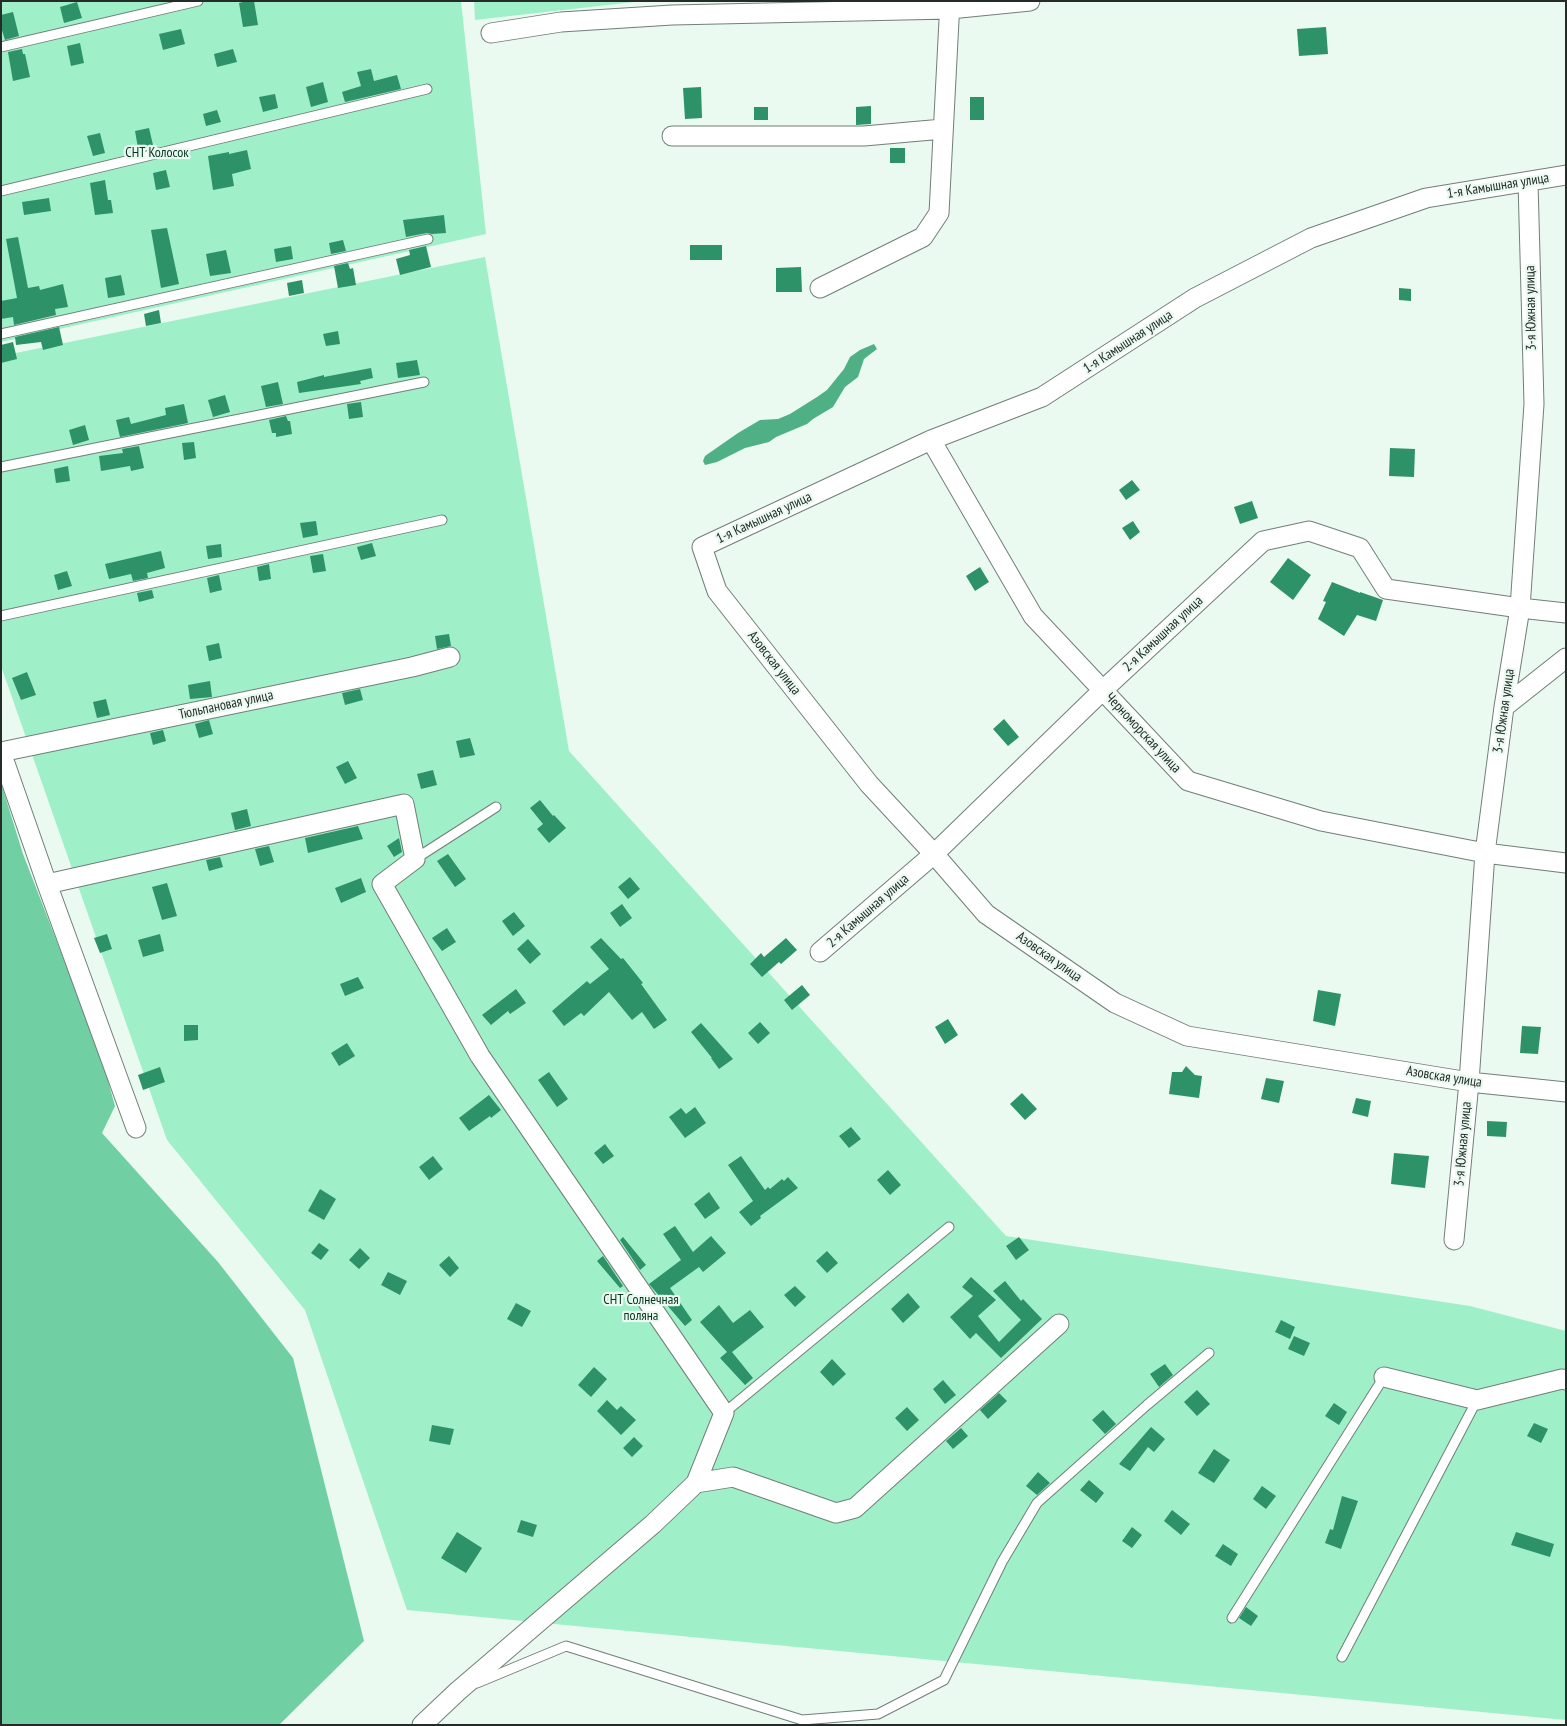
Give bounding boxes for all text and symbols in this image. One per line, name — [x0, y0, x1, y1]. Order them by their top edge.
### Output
park label: СНТ Колосок — [125, 145, 189, 161]
street label: 1-я Камышная улица — [1446, 170, 1550, 202]
street label: 3-я Южная улица — [1522, 265, 1540, 351]
street label: 1-я Камышная улица — [1080, 307, 1176, 377]
street label: 1-я Камышная улица — [714, 489, 814, 547]
street label: 2-я Камышная улица — [1120, 593, 1206, 675]
street label: Азовская улица — [744, 628, 804, 698]
street label: 3-я Южная улица — [1490, 668, 1518, 754]
street label: Тюльпановая улица — [177, 687, 275, 723]
street label: Черноморская улица — [1102, 689, 1184, 777]
street label: 2-я Камышная улица — [824, 871, 912, 951]
street label: Азовская улица — [1013, 928, 1085, 986]
street label: Азовская улица — [1405, 1063, 1483, 1091]
street label: 3-я Южная улица — [1451, 1101, 1475, 1187]
park label: СНТ Солнечная поляна — [603, 1292, 679, 1324]

